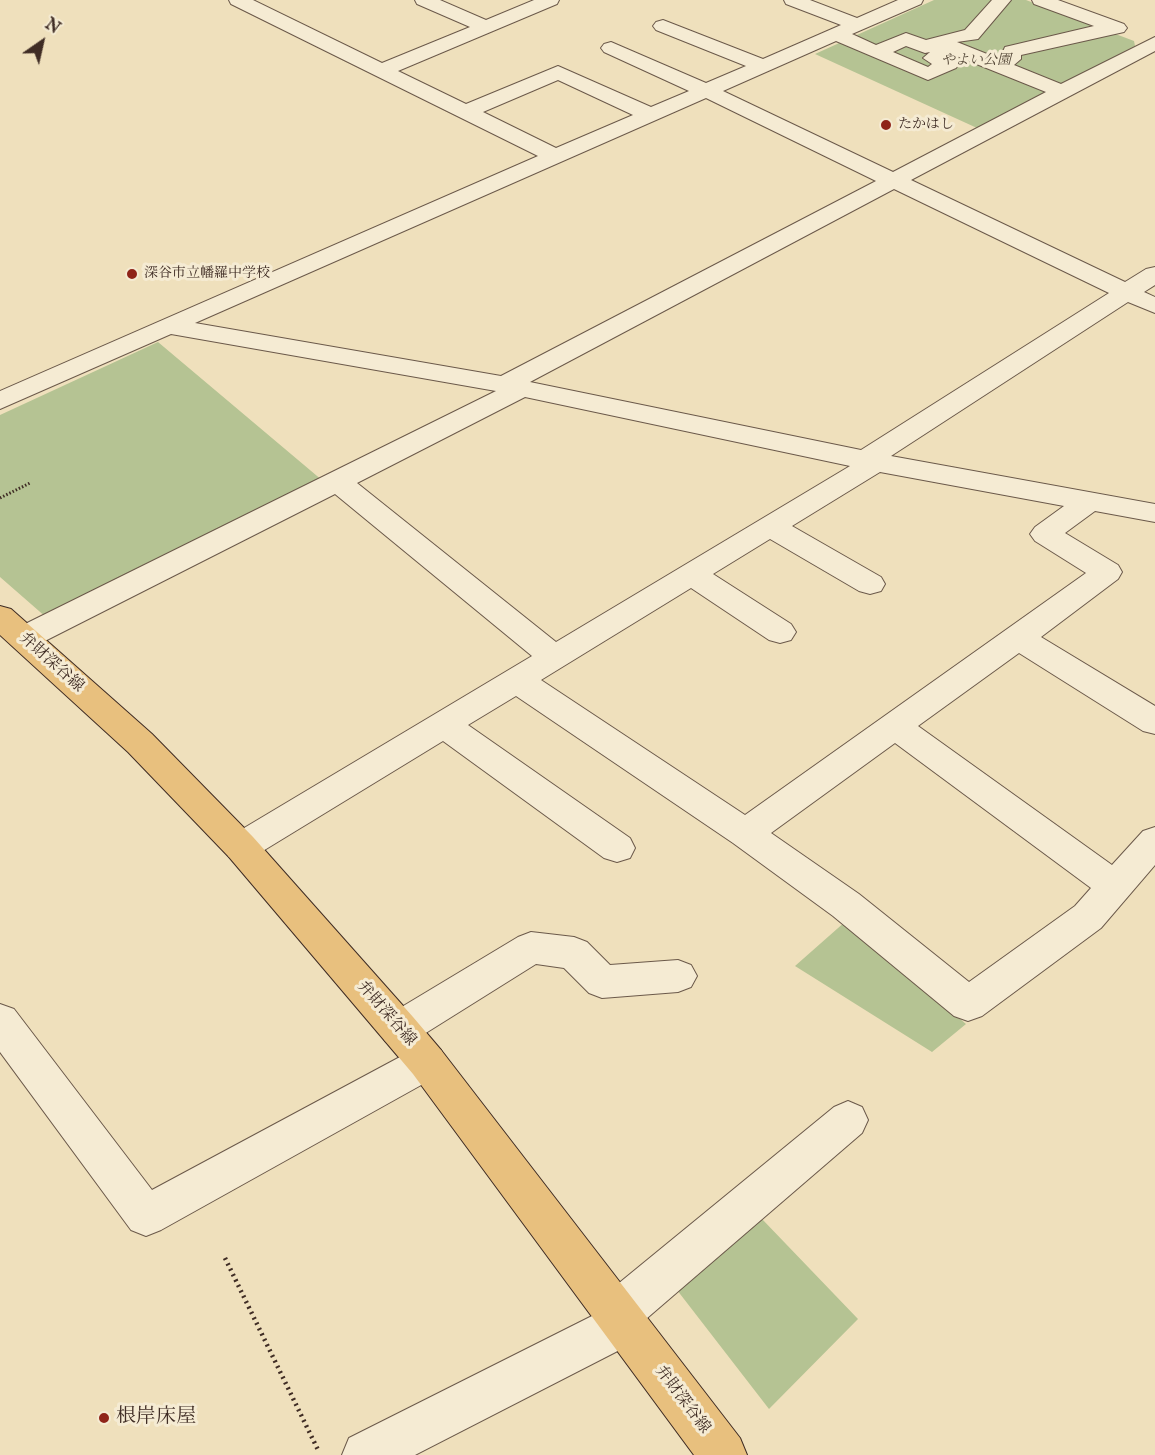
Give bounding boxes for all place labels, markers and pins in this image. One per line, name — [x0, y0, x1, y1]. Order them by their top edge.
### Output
place label: たかはし — [898, 117, 954, 133]
marker: たかはし — [879, 118, 893, 132]
place label: 深谷市立幡羅中学校 — [144, 266, 270, 282]
marker: 深谷市立幡羅中学校 — [125, 267, 139, 281]
place label: 根岸床屋 — [116, 1406, 196, 1430]
marker: 根岸床屋 — [97, 1411, 111, 1425]

